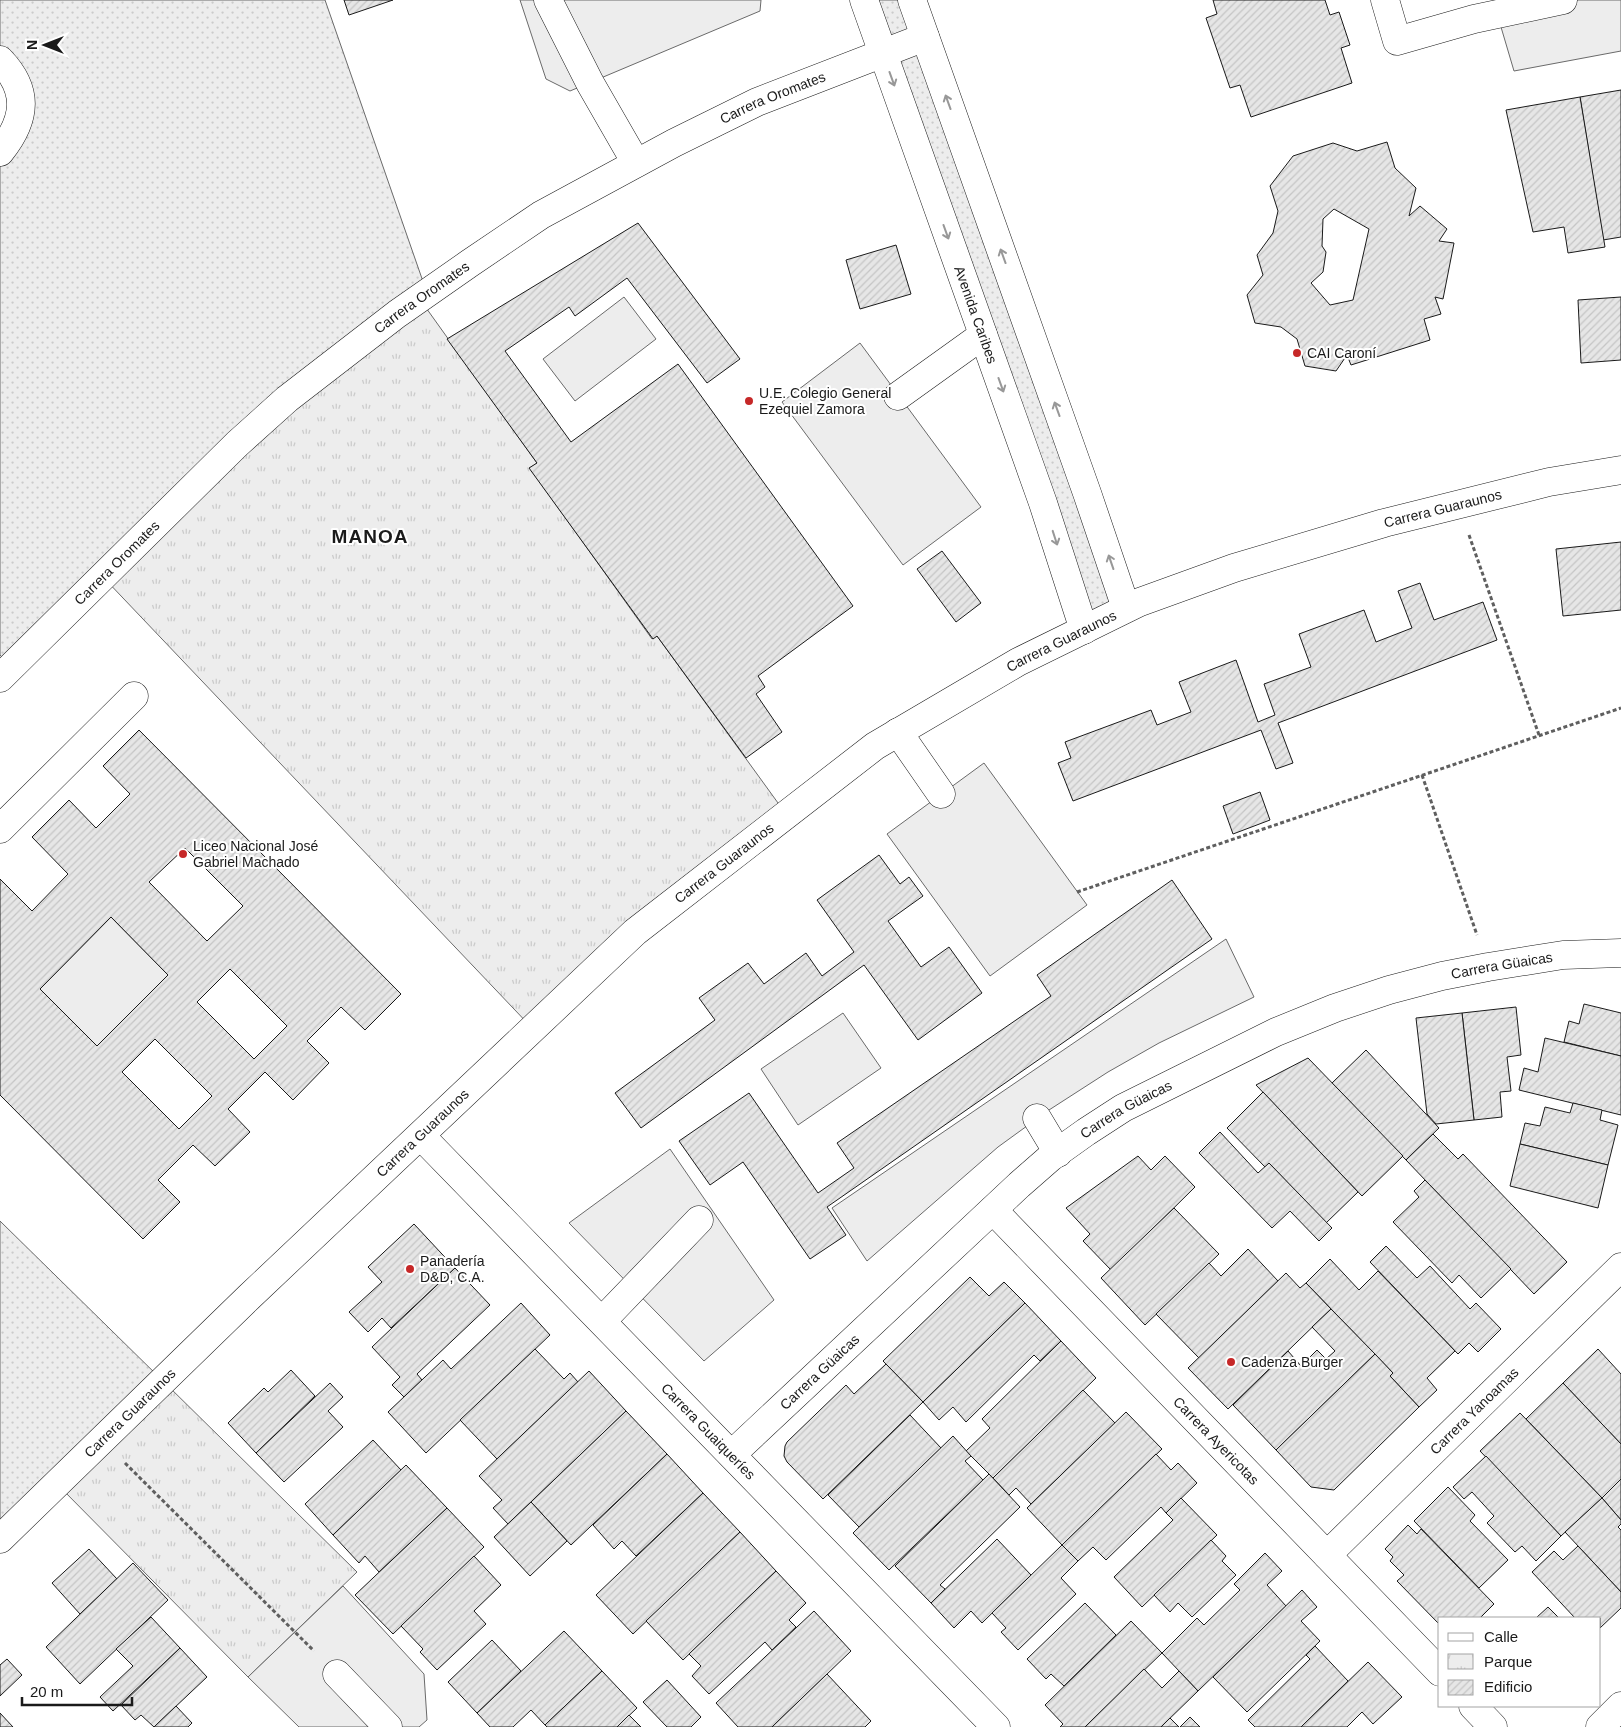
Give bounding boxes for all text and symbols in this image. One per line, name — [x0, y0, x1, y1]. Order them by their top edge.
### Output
north arrow — [20, 20, 70, 70]
text: N — [24, 40, 40, 50]
street label: Carrera Oromates — [717, 68, 828, 127]
one-way arrow — [888, 71, 897, 86]
one-way arrow — [943, 95, 952, 111]
one-way arrow — [942, 224, 951, 239]
one-way arrow — [998, 248, 1007, 264]
street label: Carrera Oromates — [371, 258, 472, 337]
street label: Avenida Caribes — [951, 264, 1001, 366]
place label: CAI Caroní — [1307, 345, 1376, 361]
marker: CAI Caroní — [1291, 347, 1303, 359]
one-way arrow — [997, 377, 1006, 392]
place label: U.E. Colegio General Ezequiel Zamora — [759, 385, 891, 417]
marker: U.E. Colegio General Ezequiel Zamora — [743, 395, 755, 407]
one-way arrow — [1052, 401, 1061, 417]
street label: Carrera Guaraunos — [1382, 486, 1503, 531]
street label: Carrera Oromates — [71, 517, 163, 608]
district label: MANOA — [332, 526, 408, 547]
one-way arrow — [1050, 530, 1060, 546]
one-way arrow — [1106, 555, 1115, 570]
street label: Carrera Guaraunos — [1003, 607, 1119, 675]
street label: Carrera Guaraunos — [671, 820, 777, 906]
place label: Liceo Nacional José Gabriel Machado — [193, 838, 319, 870]
marker: Liceo Nacional José Gabriel Machado — [177, 848, 189, 860]
street label: Carrera Güaicas — [1450, 949, 1554, 982]
street label: Carrera Güaicas — [1077, 1077, 1174, 1142]
street label: Carrera Guaraunos — [373, 1086, 472, 1180]
place label: Panadería D&D, C.A. — [420, 1253, 485, 1285]
marker: Panadería D&D, C.A. — [404, 1263, 416, 1275]
street label: Carrera Güaicas — [777, 1331, 863, 1413]
place label: Cadenza Burger — [1241, 1354, 1343, 1370]
marker: Cadenza Burger — [1225, 1356, 1237, 1368]
street label: Carrera Yanoamas — [1427, 1364, 1522, 1458]
street label: Carrera Guaraunos — [81, 1365, 179, 1461]
street label: Carrera Guaiqueríes — [658, 1380, 759, 1483]
street label: Carrera Ayericotas — [1170, 1394, 1262, 1488]
legend — [1438, 1617, 1601, 1707]
text: Calle — [1484, 1628, 1518, 1645]
text: Parque — [1484, 1653, 1532, 1670]
scale bar — [22, 1674, 132, 1706]
text: Edificio — [1484, 1678, 1532, 1695]
text: 20 m — [30, 1683, 63, 1700]

